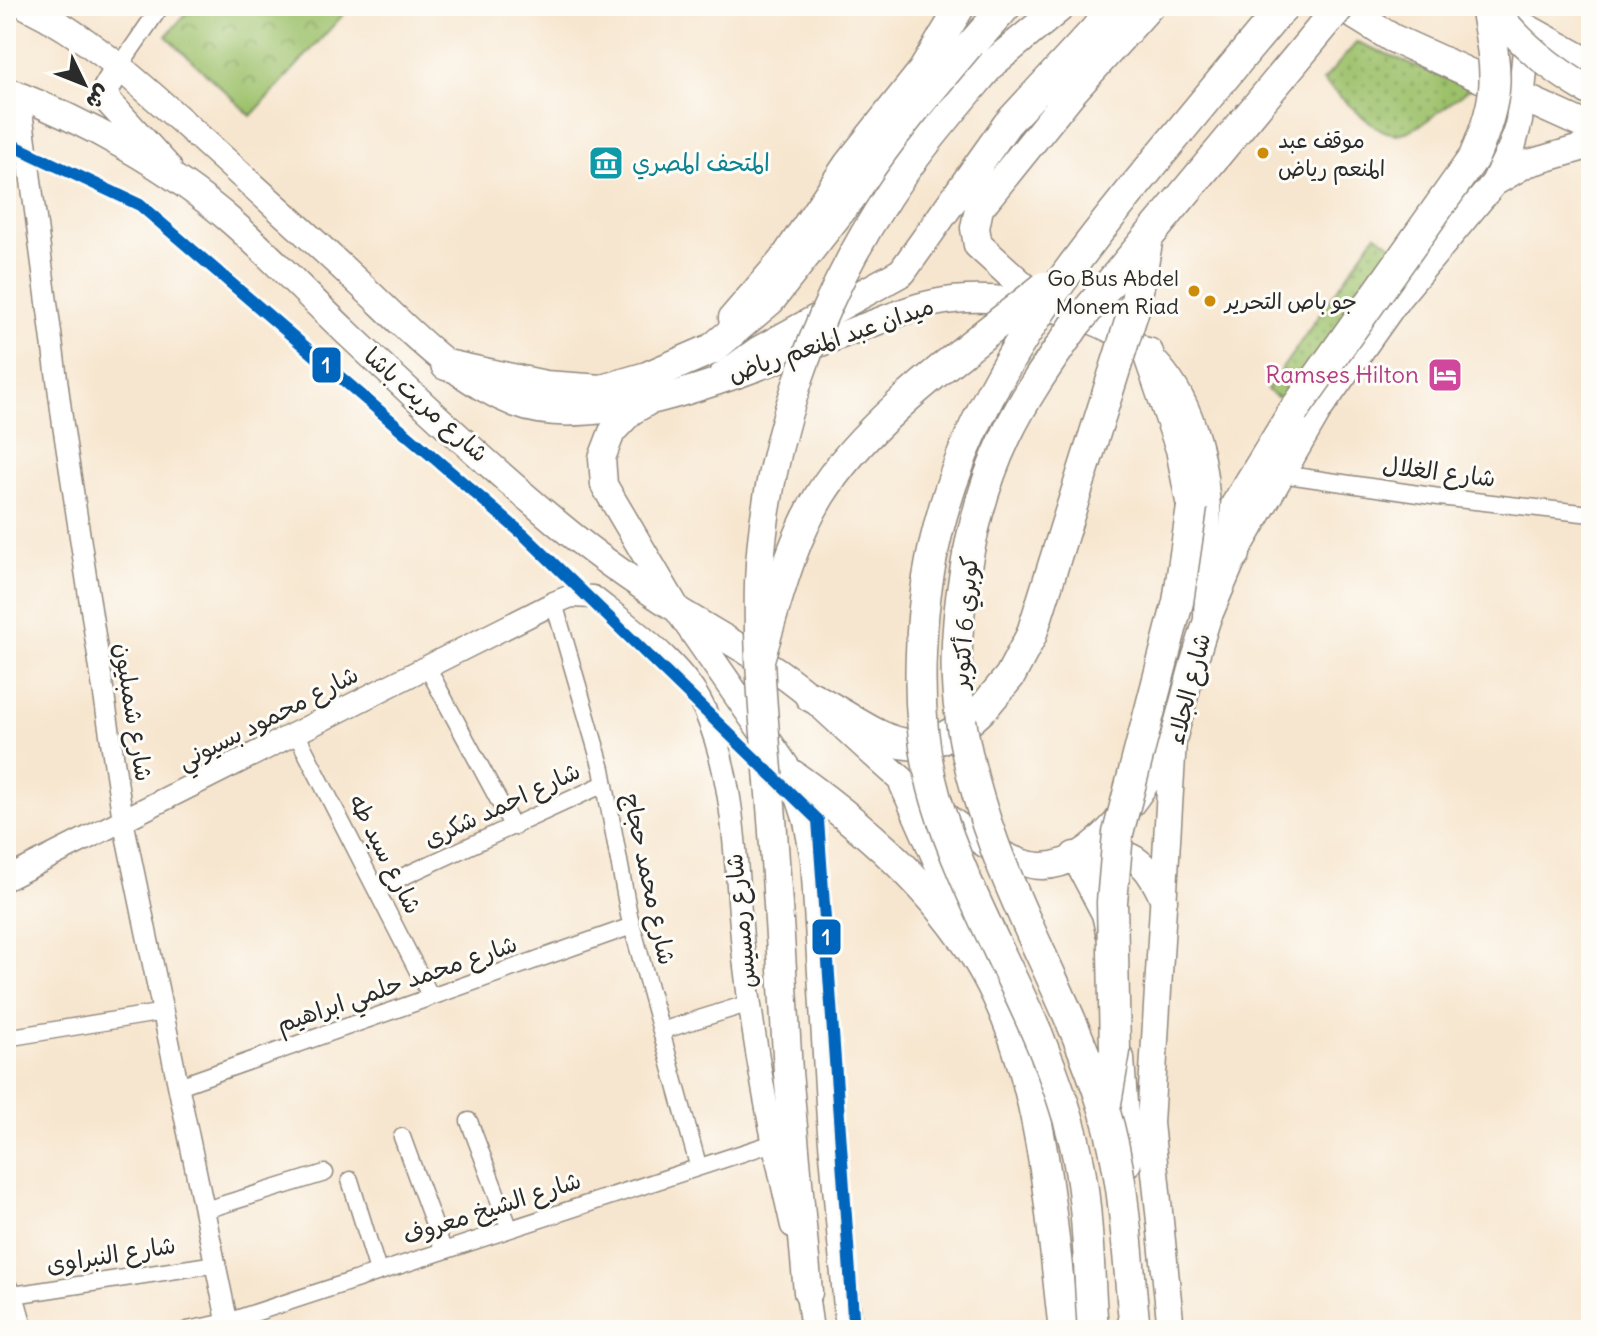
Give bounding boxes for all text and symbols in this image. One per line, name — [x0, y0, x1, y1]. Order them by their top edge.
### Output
north arrow — [44, 44, 124, 124]
text: ش — [80, 79, 117, 116]
place label: موقف عبد المنعم رياض — [1278, 126, 1385, 185]
museum icon: المتحف المصري — [587, 144, 625, 182]
marker: موقف عبد المنعم رياض — [1255, 145, 1271, 161]
place label: المتحف المصري — [632, 147, 770, 180]
place label: Go Bus Abdel Monem Riad — [1047, 264, 1179, 320]
marker: Go Bus Abdel Monem Riad — [1186, 283, 1202, 299]
place label: جو باص التحرير — [1223, 287, 1357, 315]
street label: ميدان عبد المنعم رياض — [724, 290, 939, 392]
marker: جو باص التحرير — [1202, 293, 1218, 309]
street label: شارع مريت باشا — [356, 341, 495, 470]
line badge: 1 — [311, 346, 342, 384]
text: 1 — [322, 351, 330, 379]
hotel icon: Ramses Hilton — [1426, 356, 1464, 394]
place label: Ramses Hilton — [1265, 359, 1419, 389]
street label: شارع الغلال — [1380, 449, 1497, 496]
street label: كوبري 6 أكتوبر — [944, 555, 987, 691]
street label: شارع الجلاء — [1160, 630, 1219, 748]
street label: شارع شمبليون — [105, 640, 160, 784]
street label: شارع محمود بسيوني — [172, 659, 366, 782]
street label: شارع احمد شكرى — [419, 755, 586, 856]
street label: شارع سيد طه — [340, 788, 429, 920]
street label: شارع محمد حجاج — [614, 790, 683, 968]
street label: شارع رمسيس — [718, 852, 765, 990]
line badge: 1 — [811, 918, 842, 956]
text: 1 — [822, 923, 830, 951]
street label: شارع محمد حلمي ابراهيم — [273, 928, 523, 1045]
street label: شارع الشيخ معروف — [399, 1164, 586, 1253]
street label: شارع النبراوى — [44, 1229, 178, 1282]

